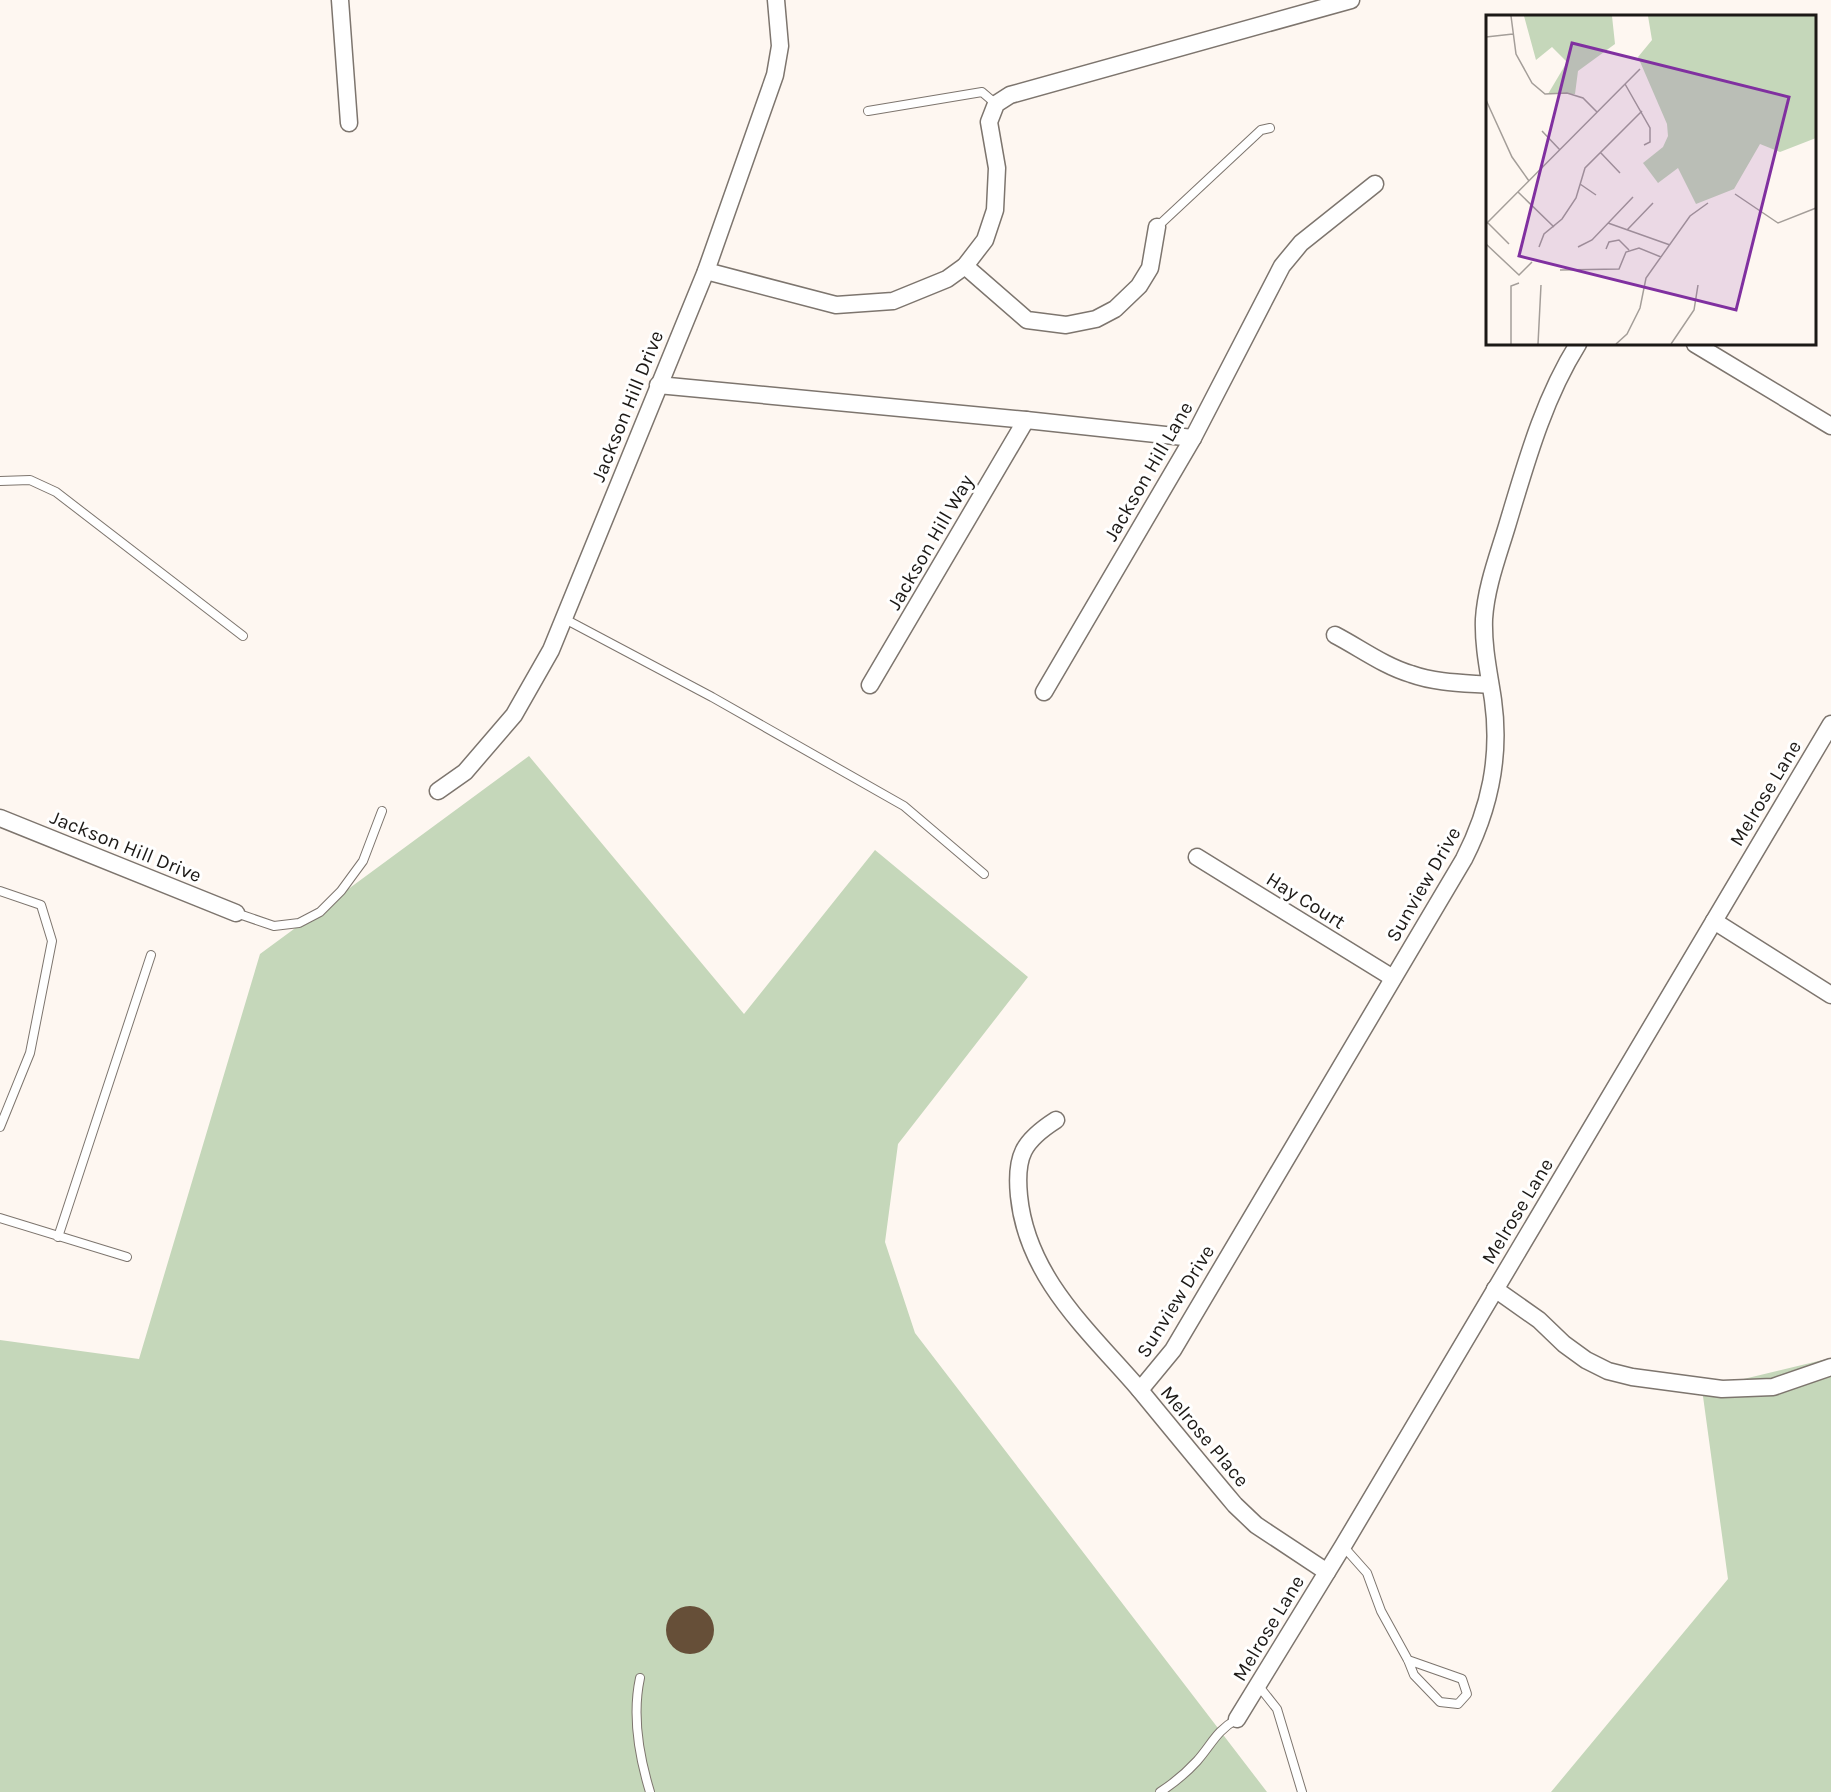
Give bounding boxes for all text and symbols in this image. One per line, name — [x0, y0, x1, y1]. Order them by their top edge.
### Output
inset map — [1486, 15, 1816, 345]
street label: Jackson Hill Drive — [587, 327, 668, 485]
street label: Jackson Hill Lane — [1099, 398, 1198, 545]
street label: Jackson Hill Way — [883, 471, 978, 614]
street label: Melrose Lane — [1725, 736, 1806, 850]
street label: Jackson Hill Drive — [47, 806, 205, 887]
street label: Sunview Drive — [1381, 823, 1466, 946]
street label: Hay Court — [1262, 867, 1350, 934]
street label: Melrose Lane — [1477, 1154, 1558, 1268]
street label: Sunview Drive — [1132, 1241, 1219, 1362]
street label: Melrose Place — [1156, 1381, 1254, 1492]
street label: Melrose Lane — [1228, 1571, 1309, 1685]

